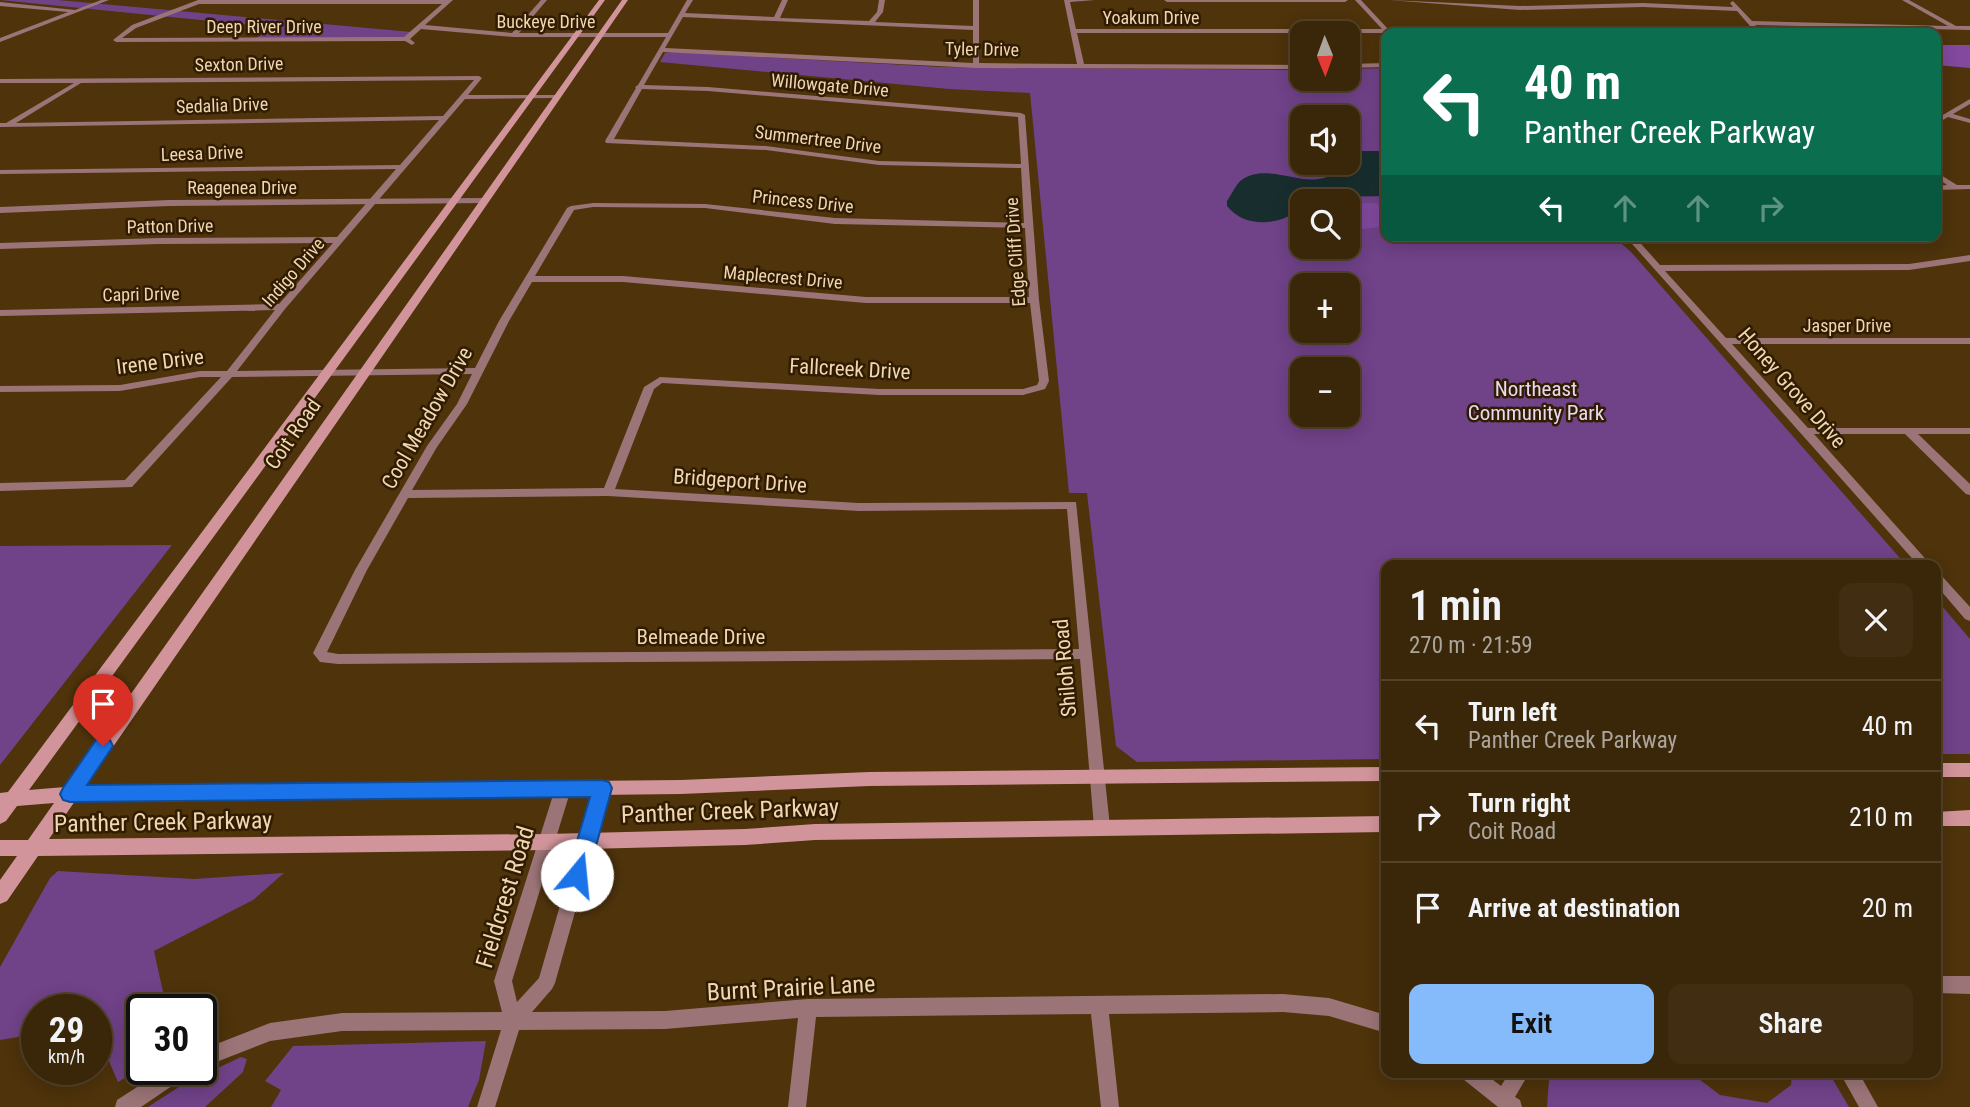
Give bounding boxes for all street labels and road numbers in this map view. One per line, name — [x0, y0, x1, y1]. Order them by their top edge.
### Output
street label: Yoakum Drive — [1103, 7, 1199, 28]
street label: Buckeye Drive — [497, 11, 595, 32]
street label: Deep River Drive — [206, 16, 322, 37]
street label: Tyler Drive — [945, 38, 1019, 60]
street label: Sexton Drive — [195, 53, 283, 75]
street label: Willowgate Drive — [770, 69, 890, 101]
street label: Sedalia Drive — [176, 93, 268, 117]
street label: Summertree Drive — [754, 121, 882, 157]
street label: Leesa Drive — [161, 141, 243, 165]
street label: Reagenea Drive — [187, 177, 297, 198]
street label: Princess Drive — [751, 185, 855, 217]
street label: Edge Cliff Drive — [1001, 197, 1029, 307]
street label: Patton Drive — [126, 215, 214, 237]
street label: Indigo Drive — [257, 233, 329, 311]
street label: Maplecrest Drive — [723, 261, 843, 293]
street label: Capri Drive — [102, 283, 180, 305]
street label: Jasper Drive — [1803, 315, 1891, 336]
street label: Honey Grove Drive — [1733, 323, 1851, 453]
street label: Cool Meadow Drive — [377, 343, 477, 493]
street label: Irene Drive — [115, 345, 205, 379]
street label: Fallcreek Drive — [789, 354, 911, 384]
street label: Coit Road — [260, 394, 326, 474]
street label: Bridgeport Drive — [672, 464, 808, 498]
street label: Shiloh Road — [1049, 618, 1081, 718]
street label: Belmeade Drive — [637, 625, 766, 649]
street label: Panther Creek Parkway — [620, 793, 840, 829]
street label: Panther Creek Parkway — [54, 806, 272, 838]
street label: Fieldcrest Road — [470, 823, 540, 971]
street label: Burnt Prairie Lane — [706, 970, 876, 1006]

